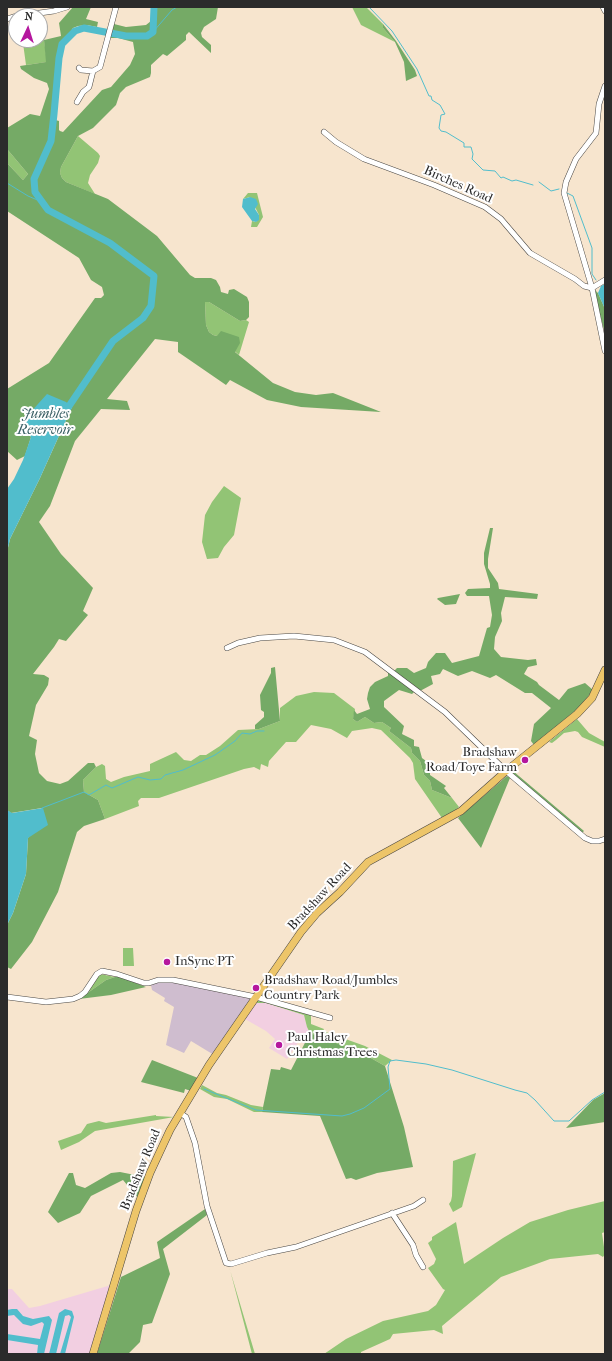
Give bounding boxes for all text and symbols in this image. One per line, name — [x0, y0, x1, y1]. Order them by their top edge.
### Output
north arrow — [8, 8, 48, 48]
text: N — [24, 10, 33, 23]
street label: Birches Road — [421, 163, 495, 207]
water label: Jumbles Reservoir — [17, 407, 73, 440]
place label: Bradshaw Road/Toye Farm — [426, 745, 517, 776]
marker: Bradshaw Road/Toye Farm — [520, 755, 530, 765]
street label: Bradshaw Road — [285, 860, 355, 934]
place label: InSync PT — [175, 954, 234, 970]
marker: InSync PT — [162, 957, 172, 967]
place label: Bradshaw Road/Jumbles Country Park — [264, 973, 398, 1004]
marker: Bradshaw Road/Jumbles Country Park — [251, 983, 261, 993]
place label: Paul Haley Christmas Trees — [287, 1030, 377, 1061]
marker: Paul Haley Christmas Trees — [274, 1040, 284, 1050]
street label: Bradshaw Road — [118, 1127, 164, 1213]

